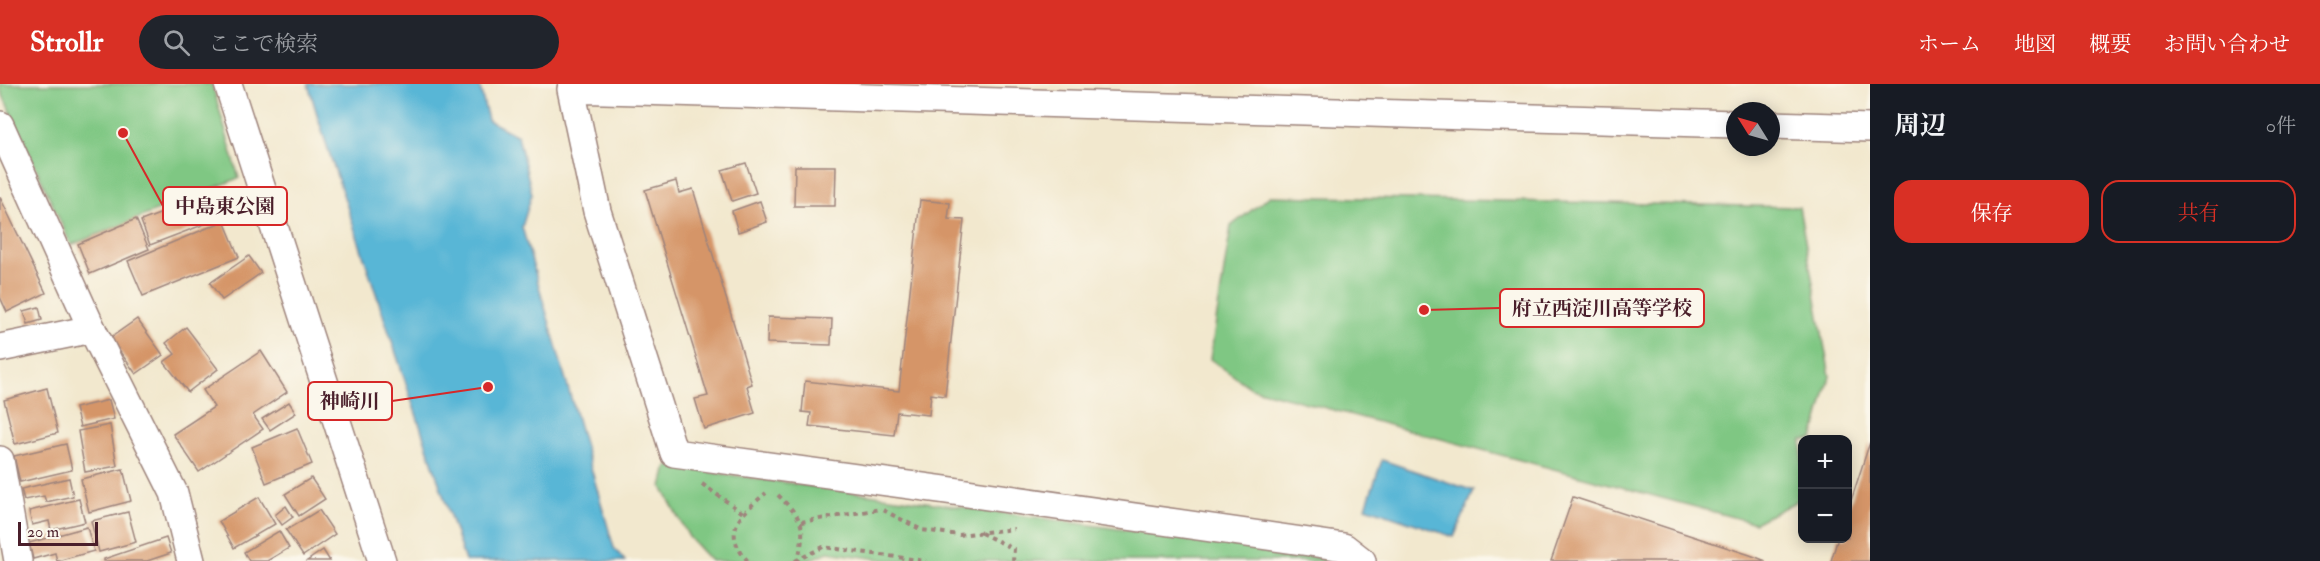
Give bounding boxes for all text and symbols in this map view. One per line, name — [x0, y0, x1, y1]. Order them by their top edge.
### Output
search box — [139, 15, 559, 69]
text: Strollr — [30, 25, 103, 60]
icon: search — [160, 26, 193, 59]
text: ここで検索 — [208, 30, 318, 58]
text: ホーム — [1918, 31, 1981, 58]
text: 地図 — [2014, 31, 2056, 58]
text: 概要 — [2089, 31, 2131, 58]
text: お問い合わせ — [2164, 31, 2290, 58]
north arrow — [1726, 102, 1780, 156]
text: 周辺 — [1894, 110, 1946, 142]
text: 0件 — [2266, 113, 2296, 138]
button: 保存 — [1894, 180, 2089, 243]
button: 共有 — [2101, 180, 2296, 243]
callout: 中島東公園 — [163, 187, 287, 225]
text: 中島東公園 — [175, 194, 275, 219]
callout: 府立西淀川高等学校 — [1500, 289, 1704, 327]
text: 府立西淀川高等学校 — [1512, 296, 1692, 321]
callout: 神崎川 — [308, 382, 392, 420]
text: 神崎川 — [320, 389, 380, 414]
map controls — [1798, 435, 1852, 543]
button: + — [1798, 435, 1852, 489]
button: − — [1798, 489, 1852, 543]
scale bar — [18, 519, 98, 546]
text: 20 m — [27, 522, 59, 542]

